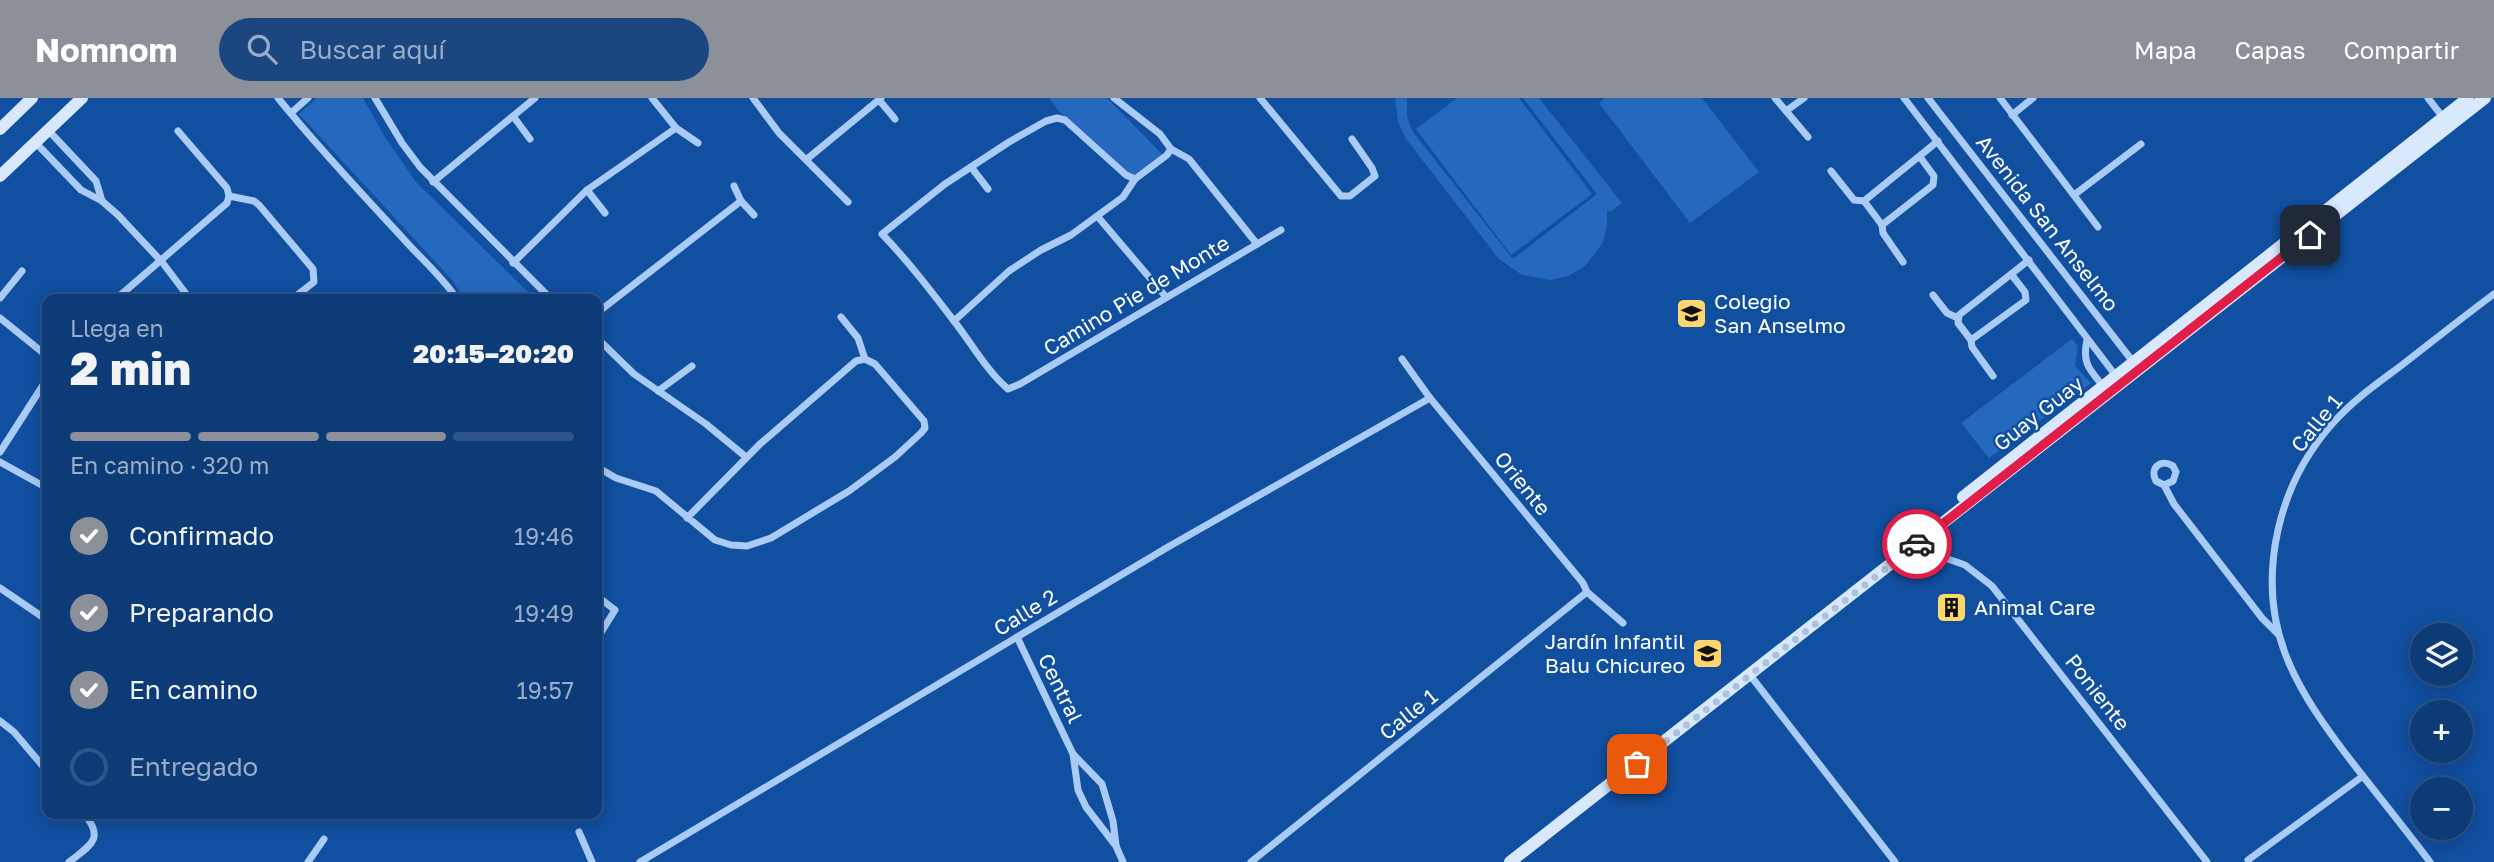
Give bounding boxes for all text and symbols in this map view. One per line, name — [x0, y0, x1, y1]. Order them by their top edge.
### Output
search box — [219, 18, 709, 81]
text: Nomnom — [35, 30, 177, 69]
icon: search — [243, 30, 281, 68]
text: Buscar aquí — [299, 34, 445, 65]
text: Mapa — [2134, 35, 2197, 64]
text: Capas — [2235, 35, 2305, 64]
text: Compartir — [2343, 35, 2459, 64]
street label: Avenida San Anselmo — [1971, 130, 2125, 316]
pin — [2280, 205, 2340, 265]
icon: home — [2291, 216, 2329, 254]
street label: Camino Pie de Monte — [1038, 229, 1234, 361]
place label: Colegio San Anselmo — [1714, 288, 1846, 338]
school or university icon: Colegio San Anselmo — [1674, 296, 1708, 330]
text: Llega en — [70, 314, 164, 342]
text: 20:15–20:20 — [413, 338, 574, 369]
text: 2 min — [70, 340, 191, 395]
street label: Guay Guay — [1988, 370, 2088, 456]
street label: Calle 1 — [2285, 389, 2347, 457]
street label: Oriente — [1489, 446, 1557, 520]
text: En camino · 320 m — [70, 451, 269, 479]
courier — [1882, 509, 1952, 579]
icon: check — [70, 517, 108, 555]
text: Confirmado — [129, 520, 274, 551]
text: 19:46 — [514, 522, 574, 550]
icon: car — [1898, 525, 1936, 563]
street label: Calle 2 — [989, 583, 1061, 641]
building icon: Animal Care — [1934, 590, 1968, 624]
icon: check — [70, 594, 108, 632]
place label: Animal Care — [1974, 594, 2095, 620]
text: Preparando — [129, 597, 274, 628]
text: 19:49 — [514, 599, 574, 627]
map controls — [2410, 623, 2473, 840]
button: layers — [2410, 623, 2473, 686]
place label: Jardín Infantil Balu Chicureo — [1545, 628, 1685, 678]
school or university icon: Jardín Infantil Balu Chicureo — [1691, 636, 1725, 670]
street label: Poniente — [2060, 648, 2136, 736]
street label: Central — [1033, 649, 1089, 727]
icon: check — [70, 671, 108, 709]
text: En camino — [129, 674, 258, 705]
text: 19:57 — [517, 676, 574, 704]
street label: Calle 1 — [1374, 683, 1442, 745]
button: + — [2410, 700, 2473, 763]
pin — [1607, 734, 1667, 794]
icon: bag — [1618, 745, 1656, 783]
text: Entregado — [129, 751, 258, 782]
button: − — [2410, 777, 2473, 840]

